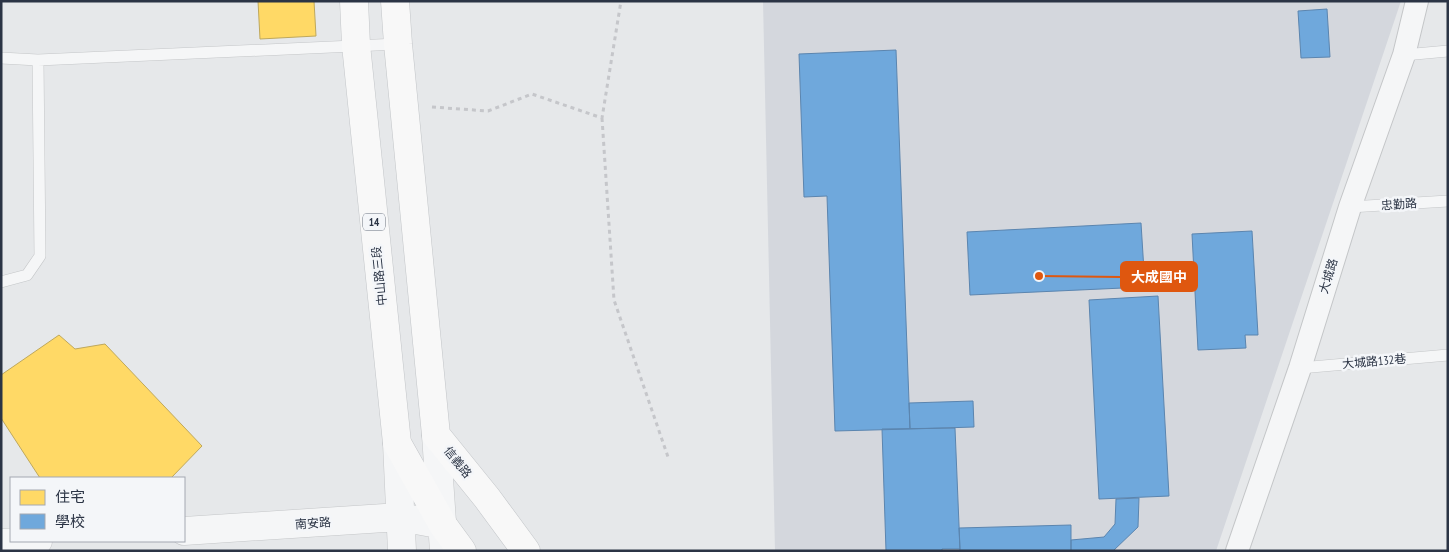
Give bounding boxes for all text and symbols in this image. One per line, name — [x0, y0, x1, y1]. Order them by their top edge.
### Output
street label: 忠勤路 — [1381, 195, 1417, 213]
road number: 14 — [363, 213, 385, 230]
street label: 中山路三段 — [368, 245, 390, 307]
street label: 大城路 — [1316, 257, 1340, 295]
callout: 大成國中 — [1121, 262, 1197, 291]
text: 大成國中 — [1131, 268, 1187, 286]
street label: 大城路132巷 — [1341, 351, 1407, 371]
street label: 信義路 — [441, 443, 475, 481]
legend — [10, 477, 185, 542]
text: 住宅 — [55, 487, 85, 506]
text: 學校 — [55, 512, 85, 531]
street label: 南安路 — [295, 514, 331, 532]

